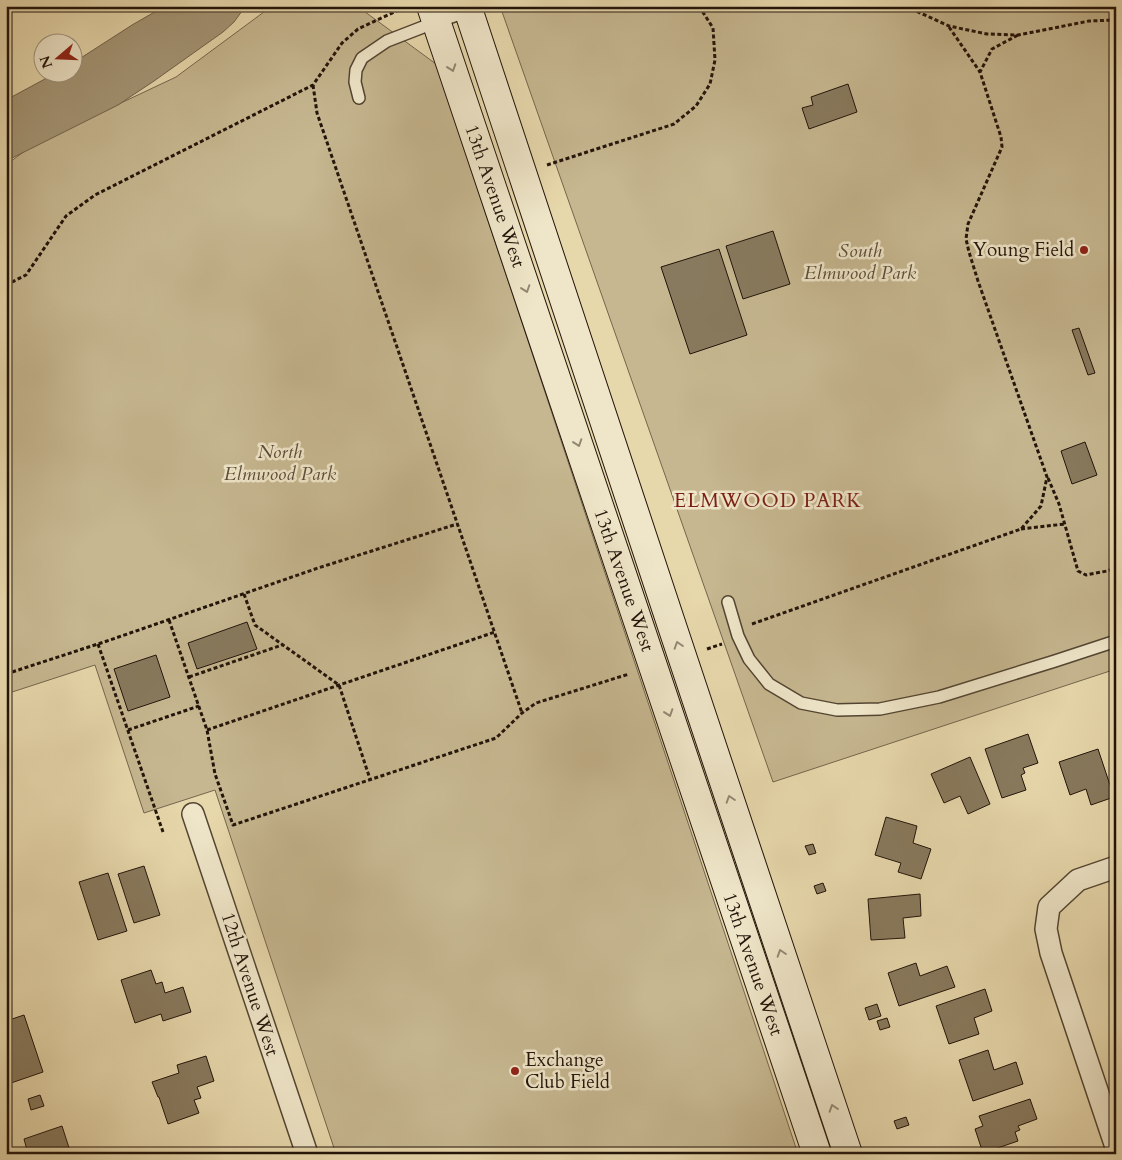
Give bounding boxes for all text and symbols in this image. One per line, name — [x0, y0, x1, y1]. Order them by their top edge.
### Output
north arrow — [32, 32, 82, 82]
text: N — [35, 53, 57, 71]
one-way arrow — [446, 64, 456, 72]
street label: 13th Avenue West — [458, 121, 532, 271]
place label: Young Field — [973, 237, 1074, 263]
park label: South Elmwood Park — [804, 238, 917, 286]
marker: Young Field — [1078, 244, 1090, 256]
one-way arrow — [520, 284, 530, 292]
one-way arrow — [572, 438, 582, 446]
park label: North Elmwood Park — [224, 439, 337, 487]
district label: ELMWOOD PARK — [674, 487, 862, 514]
street label: 13th Avenue West — [587, 505, 661, 655]
one-way arrow — [674, 641, 684, 650]
one-way arrow — [663, 708, 673, 716]
one-way arrow — [726, 796, 736, 804]
street label: 13th Avenue West — [716, 889, 790, 1039]
street label: 12th Avenue West — [215, 909, 285, 1059]
one-way arrow — [777, 950, 787, 958]
place label: Exchange Club Field — [525, 1047, 610, 1095]
marker: Exchange Club Field — [509, 1065, 521, 1077]
one-way arrow — [829, 1104, 839, 1112]

